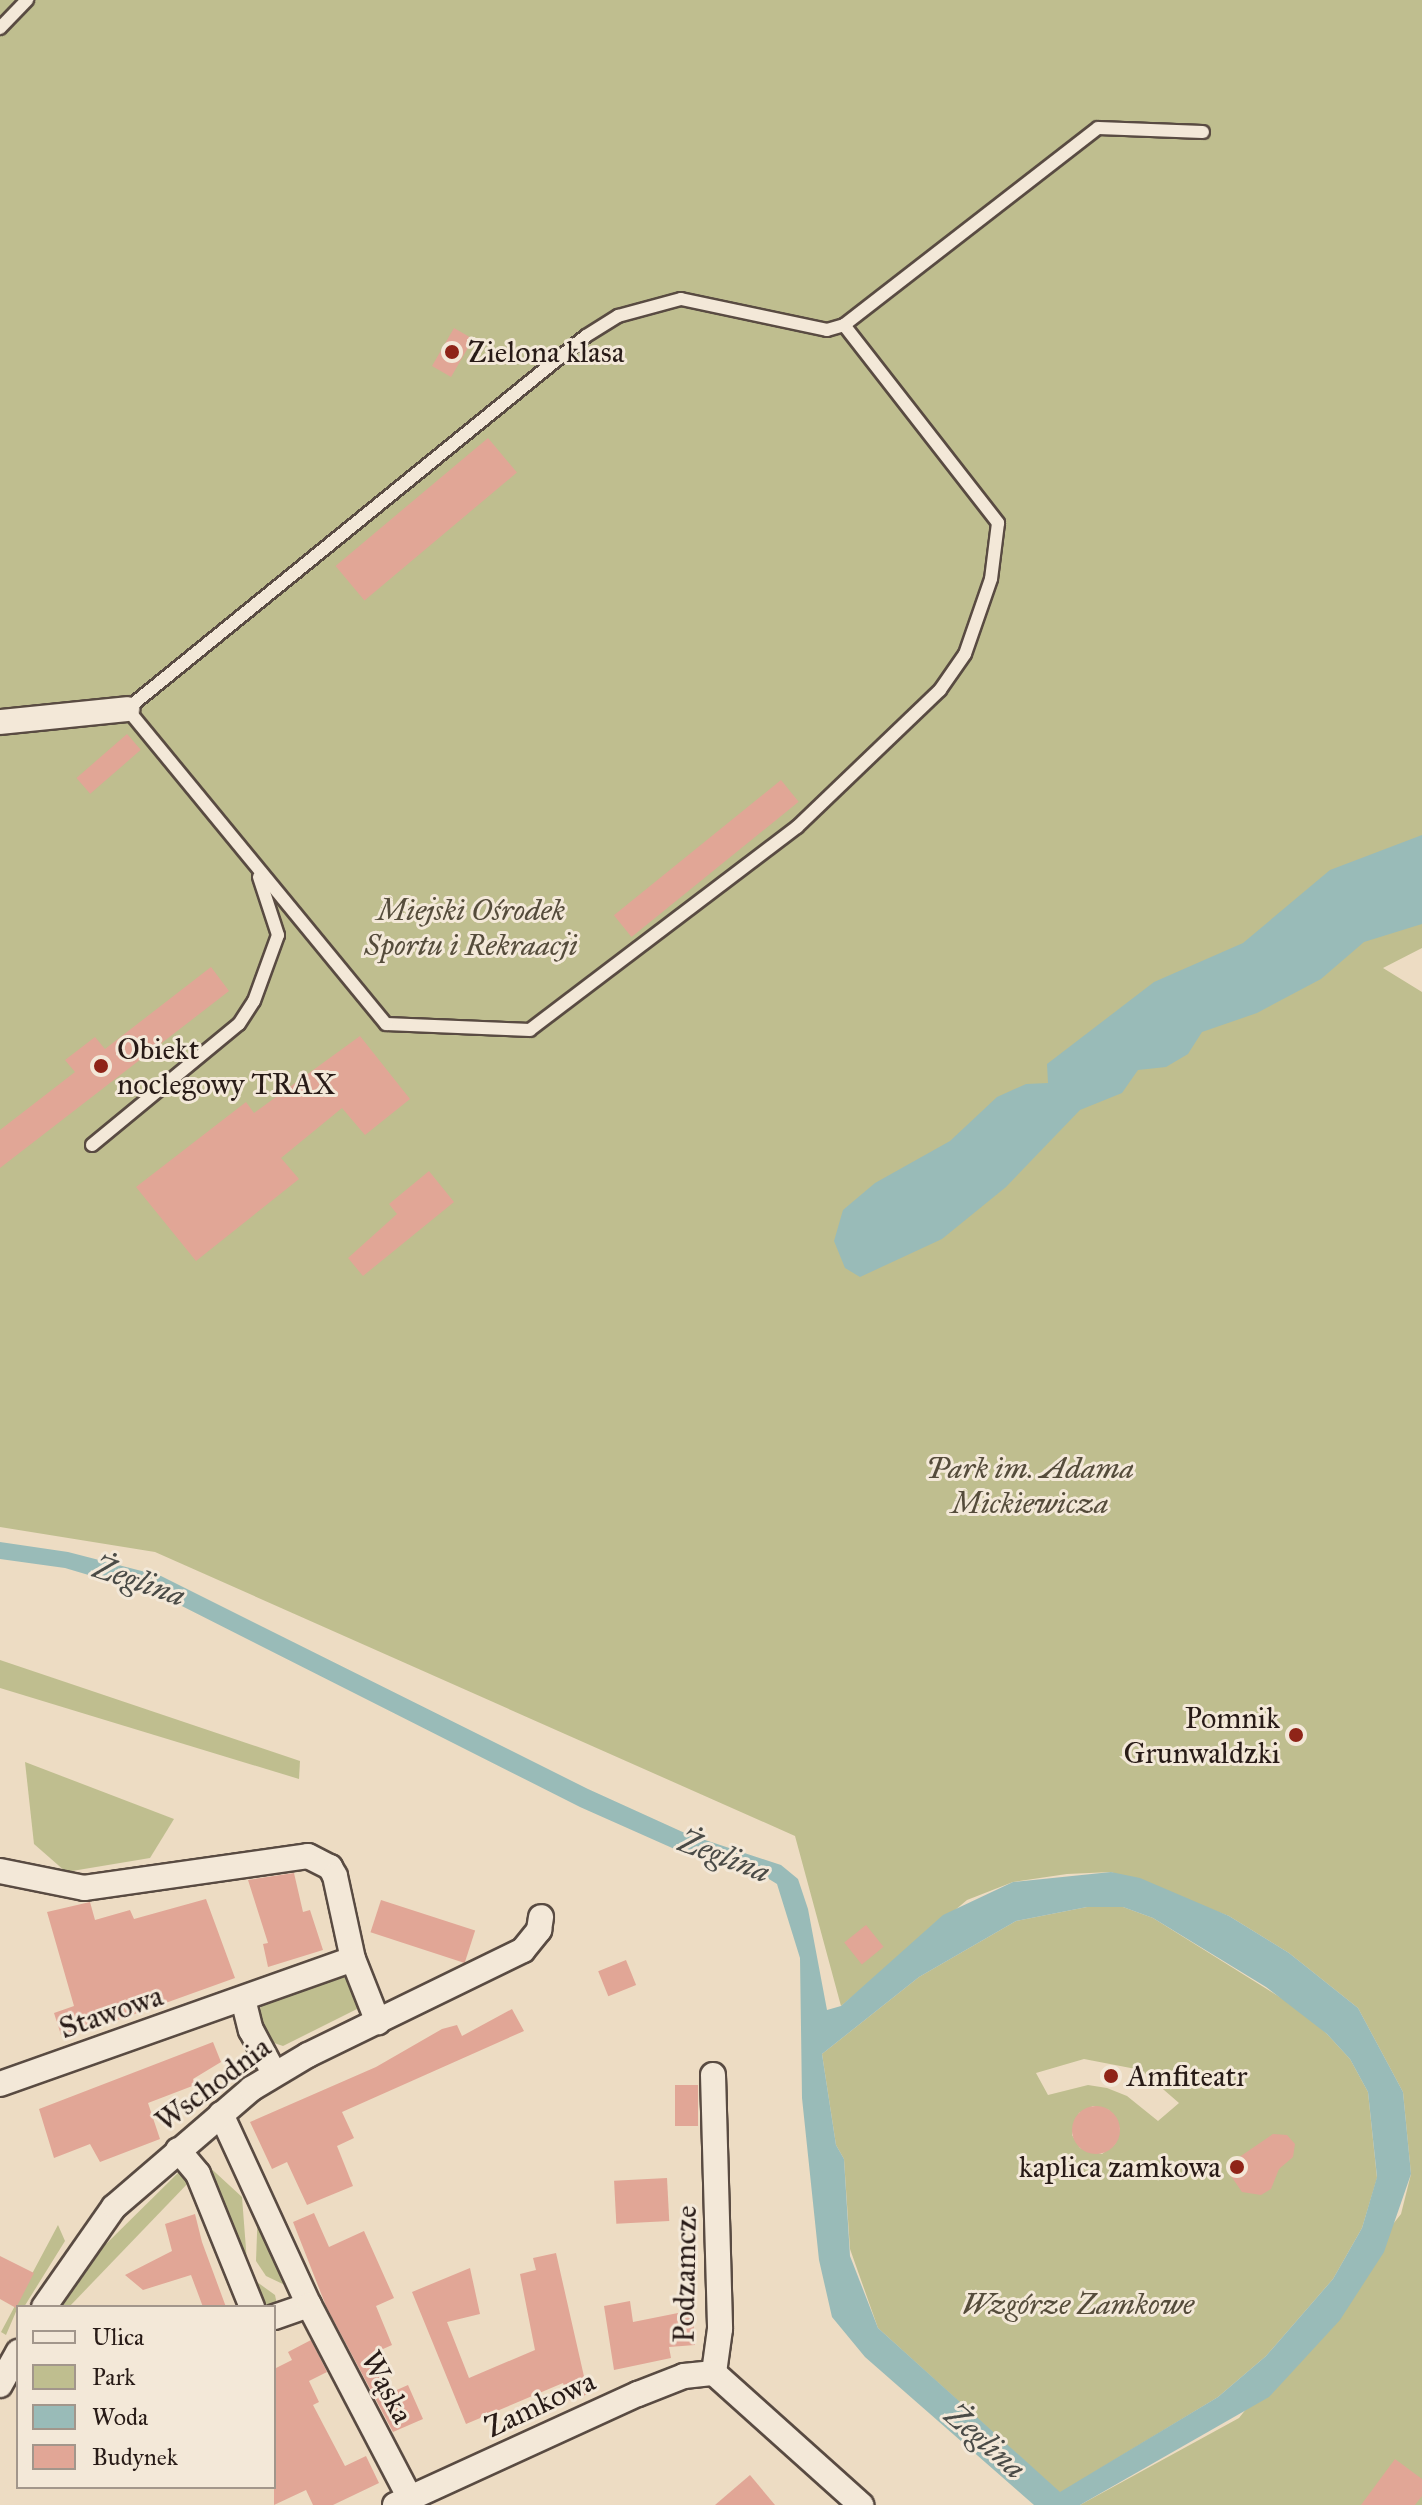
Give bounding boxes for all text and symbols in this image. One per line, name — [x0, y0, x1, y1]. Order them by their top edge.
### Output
place label: Zielona klasa — [468, 334, 624, 370]
marker: Zielona klasa — [443, 343, 461, 361]
park label: Miejski Ośrodek Sportu i Rekraacji — [364, 892, 578, 962]
place label: Obiekt noclegowy TRAX — [117, 1031, 336, 1102]
marker: Obiekt noclegowy TRAX — [92, 1057, 110, 1075]
park label: Park im. Adama Mickiewicza — [926, 1450, 1134, 1520]
water label: Żeglina — [88, 1548, 190, 1616]
place label: Pomnik Grunwaldzki — [1123, 1700, 1280, 1770]
marker: Pomnik Grunwaldzki — [1287, 1726, 1305, 1744]
water label: Żeglina — [673, 1822, 775, 1892]
street label: Stawowa — [54, 1978, 168, 2046]
street label: Wschodnia — [148, 2029, 278, 2139]
place label: Amfiteatr — [1127, 2058, 1247, 2094]
marker: Amfiteatr — [1102, 2067, 1120, 2085]
place label: kaplica zamkowa — [1019, 2149, 1221, 2185]
marker: kaplica zamkowa — [1228, 2158, 1246, 2176]
street label: Podzamcze — [666, 2205, 704, 2343]
park label: Wzgórze Zamkowe — [962, 2286, 1194, 2322]
legend — [16, 2305, 276, 2489]
text: Ulica — [92, 2322, 144, 2352]
street label: Wąska — [353, 2344, 421, 2430]
text: Park — [92, 2362, 135, 2392]
street label: Zamkowa — [479, 2363, 601, 2445]
water label: Żeglina — [937, 2396, 1033, 2488]
text: Woda — [92, 2402, 148, 2432]
text: Budynek — [92, 2442, 178, 2472]

